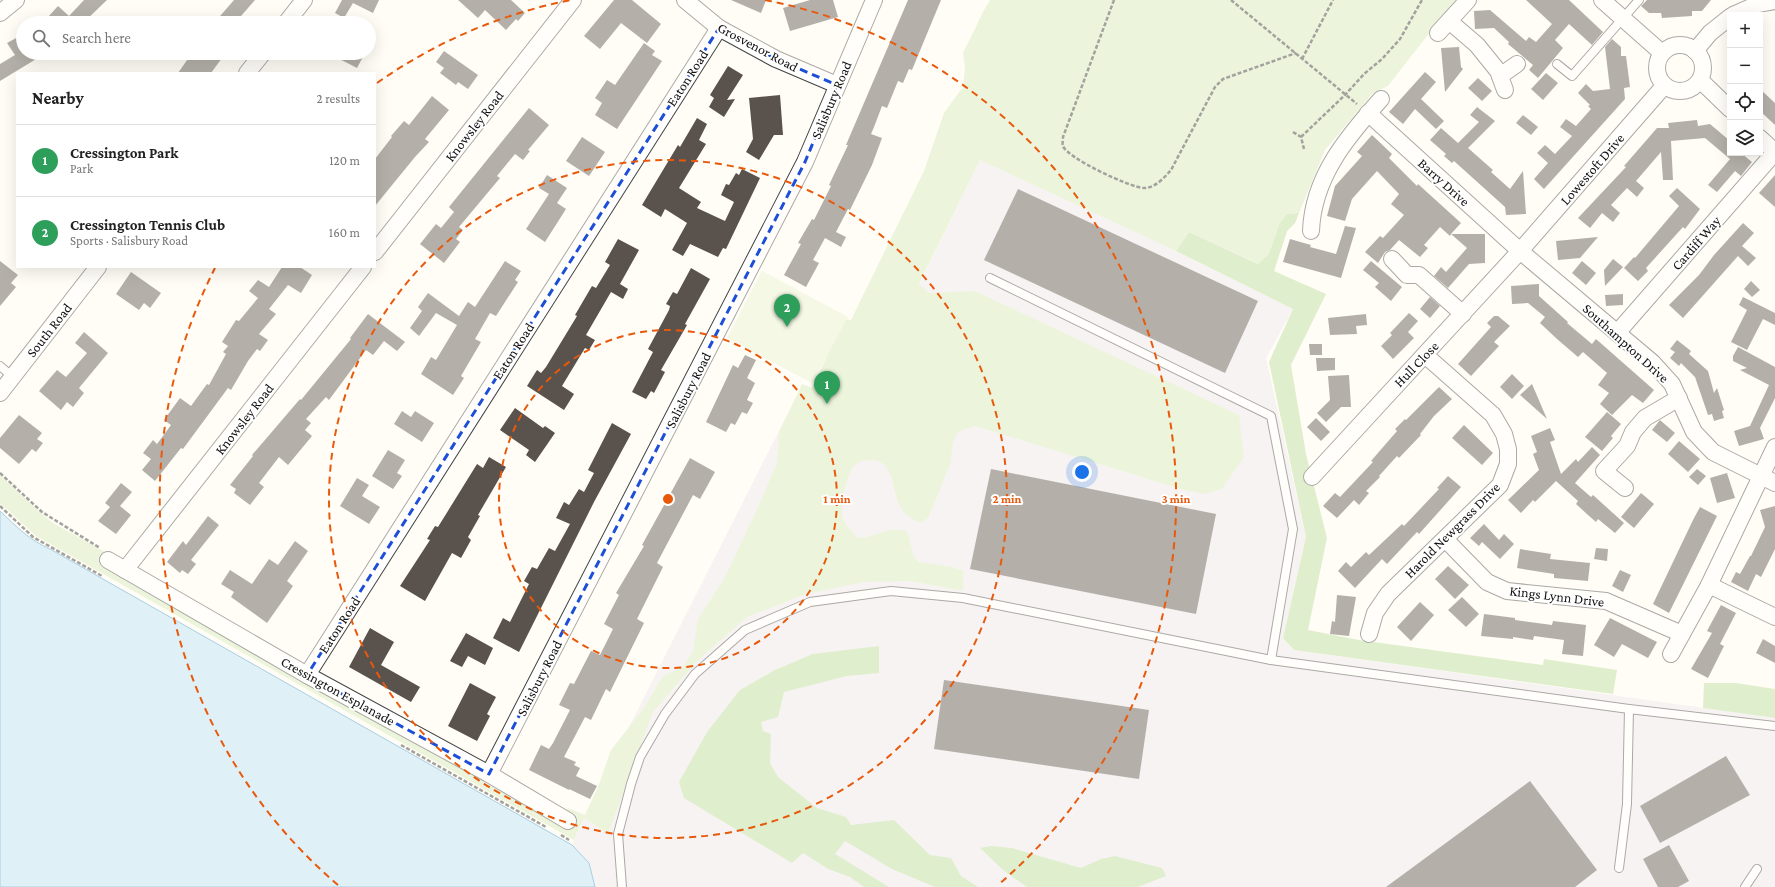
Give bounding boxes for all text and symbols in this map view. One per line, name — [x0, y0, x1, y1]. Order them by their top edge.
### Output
map controls — [1727, 12, 1763, 156]
button: + — [1727, 12, 1763, 48]
search box — [16, 16, 376, 60]
street label: Grosvenor Road — [715, 19, 802, 75]
icon: search — [30, 27, 52, 49]
text: Search here — [62, 30, 131, 46]
street label: Eaton Road — [663, 46, 712, 109]
button: − — [1727, 48, 1763, 84]
street label: Salisbury Road — [807, 58, 855, 141]
button: locate — [1727, 84, 1763, 120]
street label: Knowsley Road — [441, 87, 507, 165]
text: Nearby — [32, 89, 84, 108]
text: 2 results — [317, 91, 360, 106]
button: layers — [1727, 120, 1763, 156]
street label: Lowestoft Drive — [1557, 130, 1627, 208]
text: Cressington Park — [70, 145, 178, 161]
text: 1 — [43, 153, 47, 168]
text: 120 m — [329, 153, 360, 168]
street label: Barry Drive — [1415, 155, 1473, 209]
text: Park — [70, 161, 93, 176]
street label: Cardiff Way — [1668, 212, 1724, 273]
text: Cressington Tennis Club — [70, 217, 225, 233]
text: 2 — [42, 225, 48, 240]
text: 160 m — [329, 225, 360, 240]
text: Sports · Salisbury Road — [70, 233, 188, 248]
pin: 2 — [774, 294, 800, 327]
street label: South Road — [23, 299, 75, 360]
street label: Southampton Drive — [1580, 300, 1672, 386]
street label: Eaton Road — [489, 319, 538, 382]
street label: Hull Close — [1390, 338, 1442, 390]
street label: Salisbury Road — [662, 349, 714, 431]
pin: 1 — [814, 371, 840, 404]
street label: Knowsley Road — [211, 380, 277, 458]
your location — [1072, 462, 1092, 482]
street label: Harold Newgrass Drive — [1401, 479, 1503, 581]
centre of rings — [661, 492, 675, 506]
text: 1 min — [823, 492, 851, 506]
text: 2 min — [993, 492, 1022, 506]
text: 3 min — [1162, 492, 1190, 506]
street label: Kings Lynn Drive — [1509, 582, 1605, 610]
street label: Eaton Road — [315, 593, 364, 656]
street label: Salisbury Road — [513, 637, 565, 719]
street label: Cressington Esplanade — [278, 653, 398, 729]

